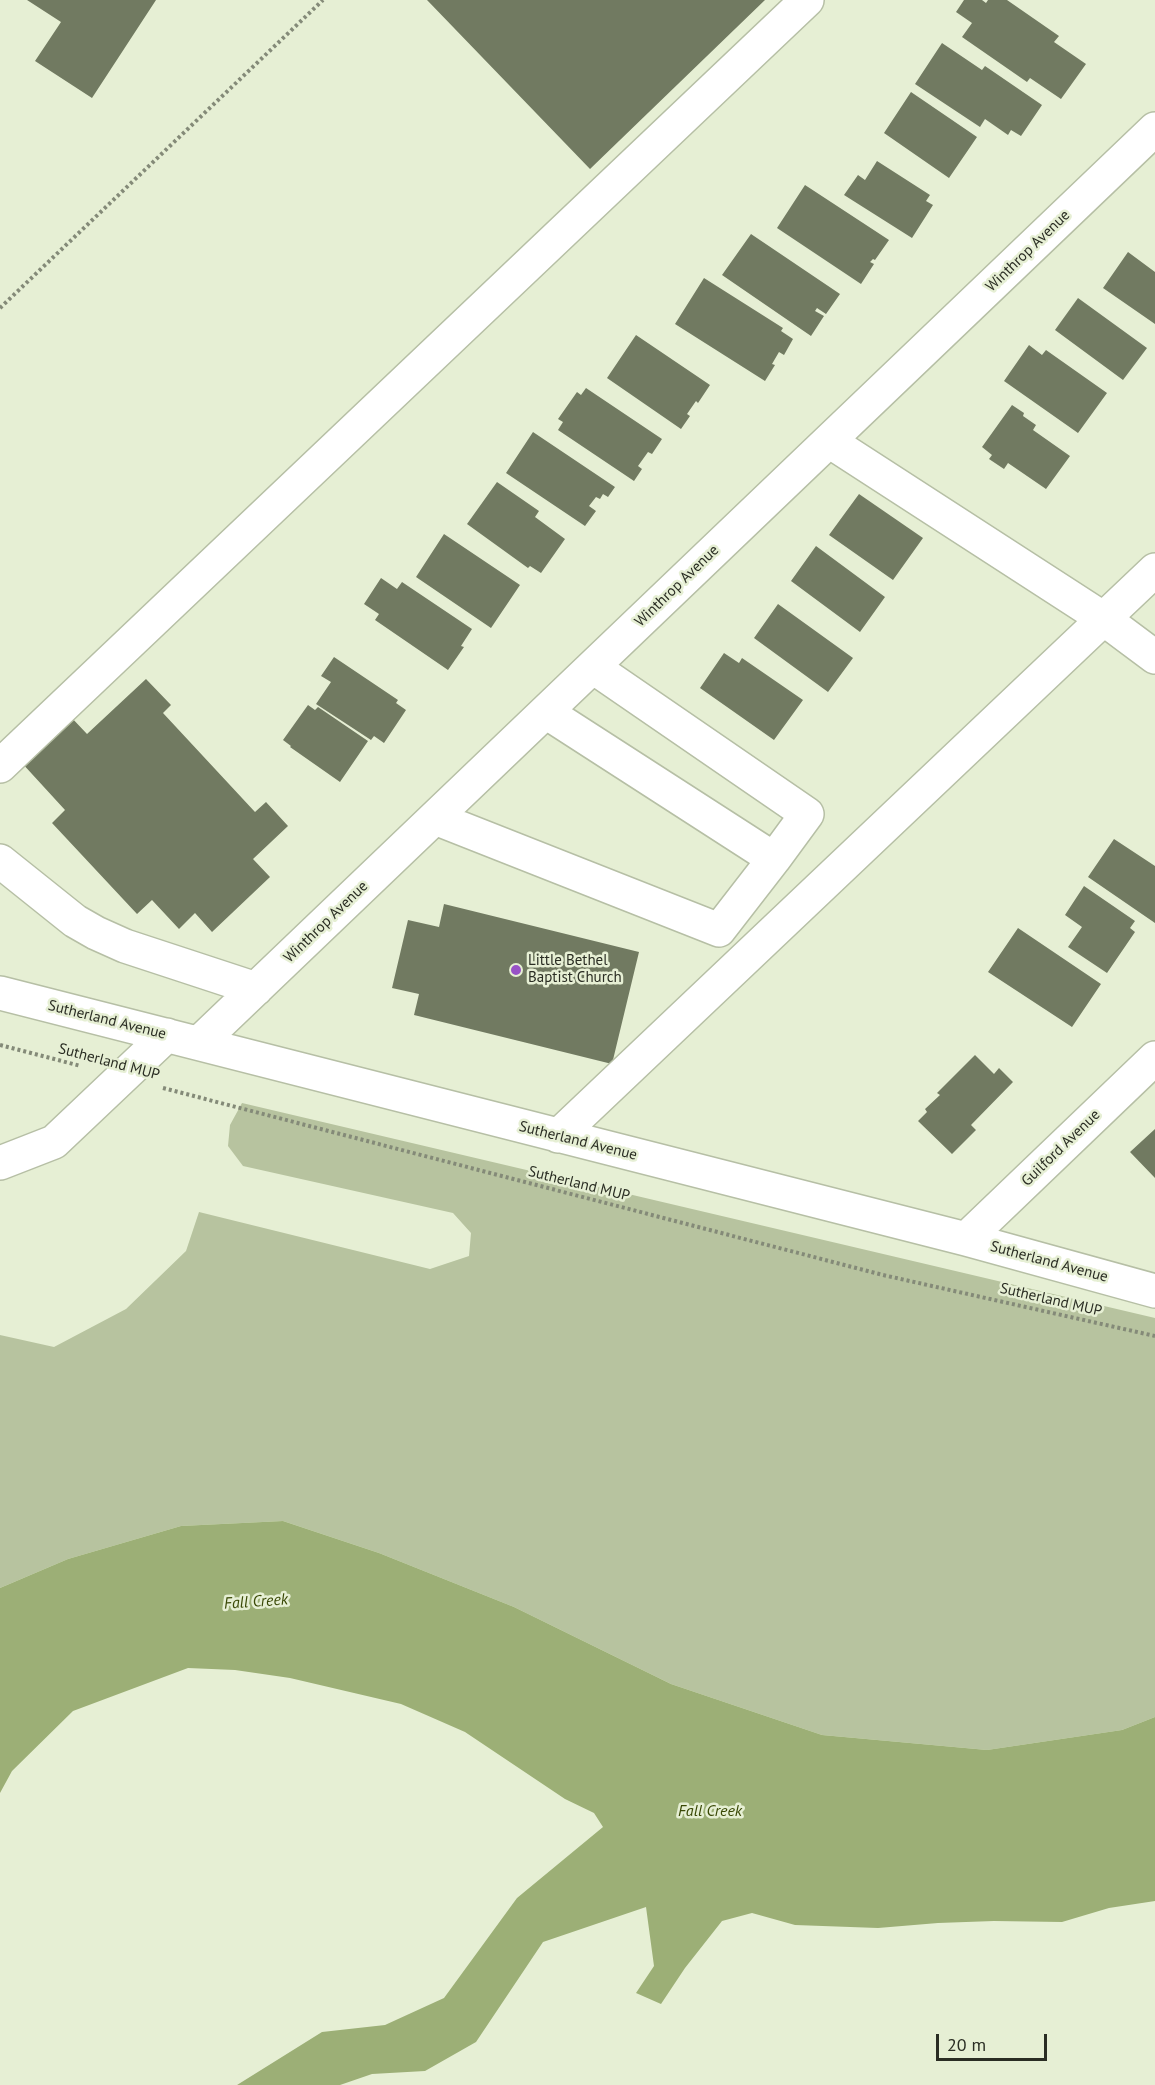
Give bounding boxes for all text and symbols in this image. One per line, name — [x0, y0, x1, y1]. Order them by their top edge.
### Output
street label: Winthrop Avenue — [982, 206, 1074, 296]
street label: Winthrop Avenue — [631, 541, 723, 631]
street label: Winthrop Avenue — [280, 877, 372, 967]
place label: Little Bethel Baptist Church — [528, 952, 622, 987]
marker: Little Bethel Baptist Church — [509, 963, 523, 977]
street label: Sutherland Avenue — [46, 997, 168, 1043]
street label: Sutherland MUP — [56, 1040, 162, 1084]
street label: Guilford Avenue — [1018, 1106, 1104, 1190]
street label: Sutherland Avenue — [517, 1118, 639, 1164]
street label: Sutherland MUP — [526, 1163, 632, 1205]
street label: Sutherland Avenue — [988, 1238, 1110, 1286]
street label: Sutherland MUP — [998, 1280, 1104, 1320]
water label: Fall Creek — [223, 1590, 289, 1614]
water label: Fall Creek — [678, 1801, 742, 1821]
scale bar — [939, 2022, 1050, 2060]
text: 20 m — [947, 2033, 986, 2056]

